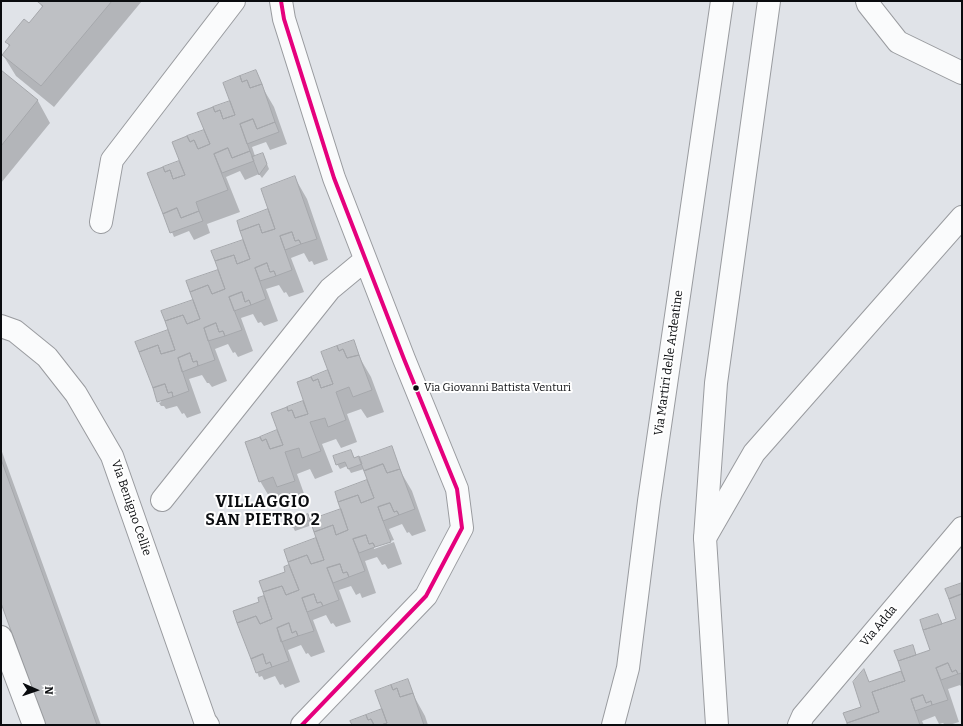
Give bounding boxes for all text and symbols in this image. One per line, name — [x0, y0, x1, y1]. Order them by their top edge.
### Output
street label: Via Martiri delle Ardeatine — [652, 289, 686, 437]
place label: Via Giovanni Battista Venturi — [424, 381, 571, 395]
marker: Via Giovanni Battista Venturi — [411, 383, 421, 393]
street label: Via Benigno Cellie — [108, 458, 154, 558]
district label: VILLAGGIO SAN PIETRO 2 — [205, 493, 321, 531]
street label: Via Adda — [858, 603, 900, 649]
north arrow — [16, 670, 56, 710]
text: N — [42, 686, 55, 695]

